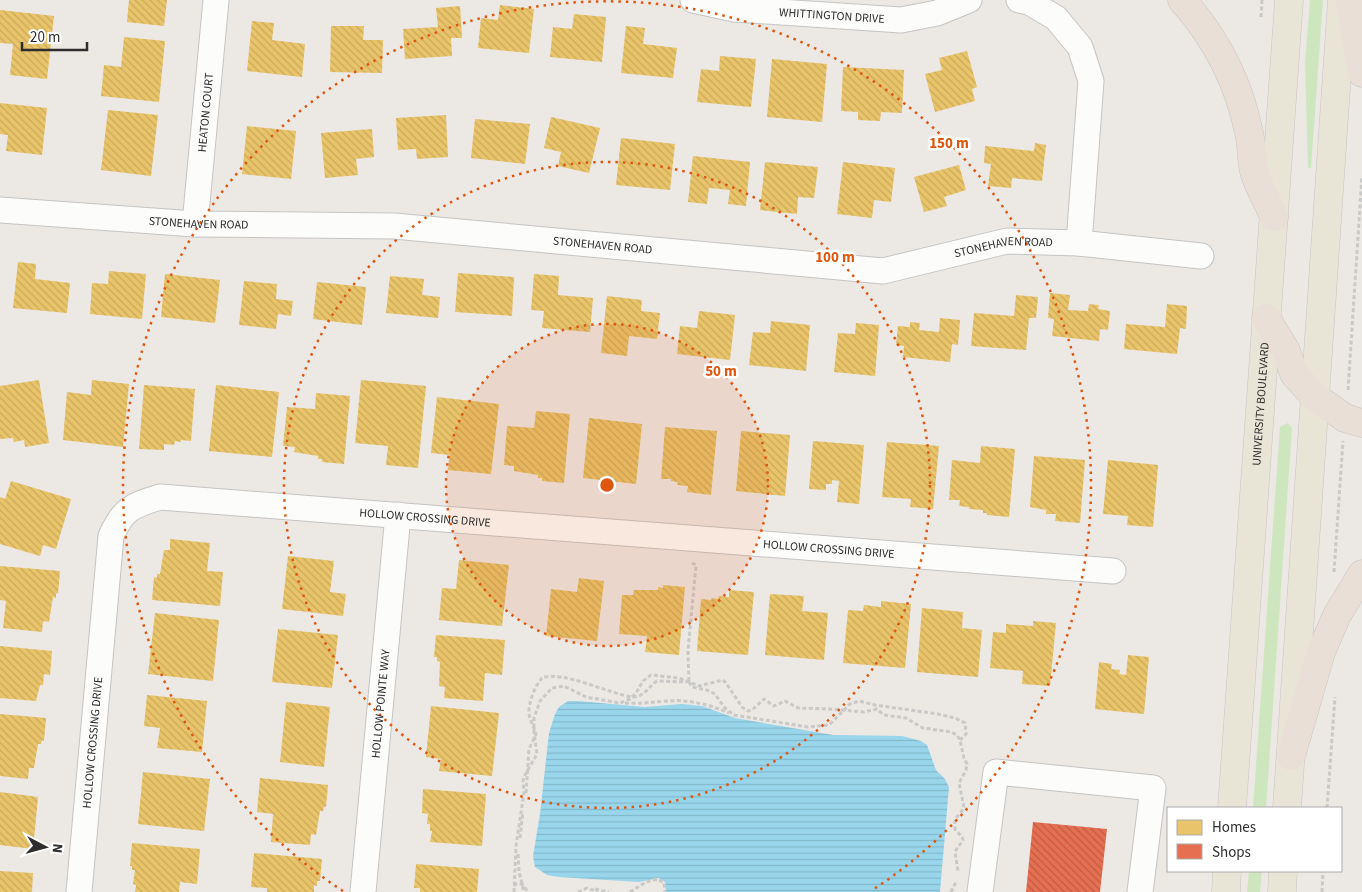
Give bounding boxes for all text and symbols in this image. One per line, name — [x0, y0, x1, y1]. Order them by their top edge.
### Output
street label: WHITTINGTON DRIVE — [779, 3, 885, 27]
scale bar — [22, 20, 88, 52]
text: 20 m — [30, 27, 60, 48]
street label: HEATON COURT — [193, 71, 218, 153]
text: 150 m — [929, 133, 969, 154]
street label: STONEHAVEN ROAD — [148, 212, 249, 233]
street label: STONEHAVEN ROAD — [552, 232, 653, 258]
street label: STONEHAVEN ROAD — [952, 232, 1053, 262]
text: 100 m — [815, 247, 855, 268]
street label: UNIVERSITY BOULEVARD — [1248, 342, 1273, 466]
text: 50 m — [705, 361, 737, 382]
centre of rings — [598, 476, 616, 494]
street label: HOLLOW CROSSING DRIVE — [359, 504, 491, 531]
street label: HOLLOW CROSSING DRIVE — [762, 535, 895, 563]
street label: HOLLOW POINTE WAY — [367, 648, 394, 759]
street label: HOLLOW CROSSING DRIVE — [78, 676, 107, 809]
legend — [1167, 807, 1342, 872]
text: Homes — [1212, 817, 1256, 838]
north arrow — [20, 822, 70, 872]
text: Shops — [1212, 842, 1251, 863]
text: N — [47, 843, 67, 854]

